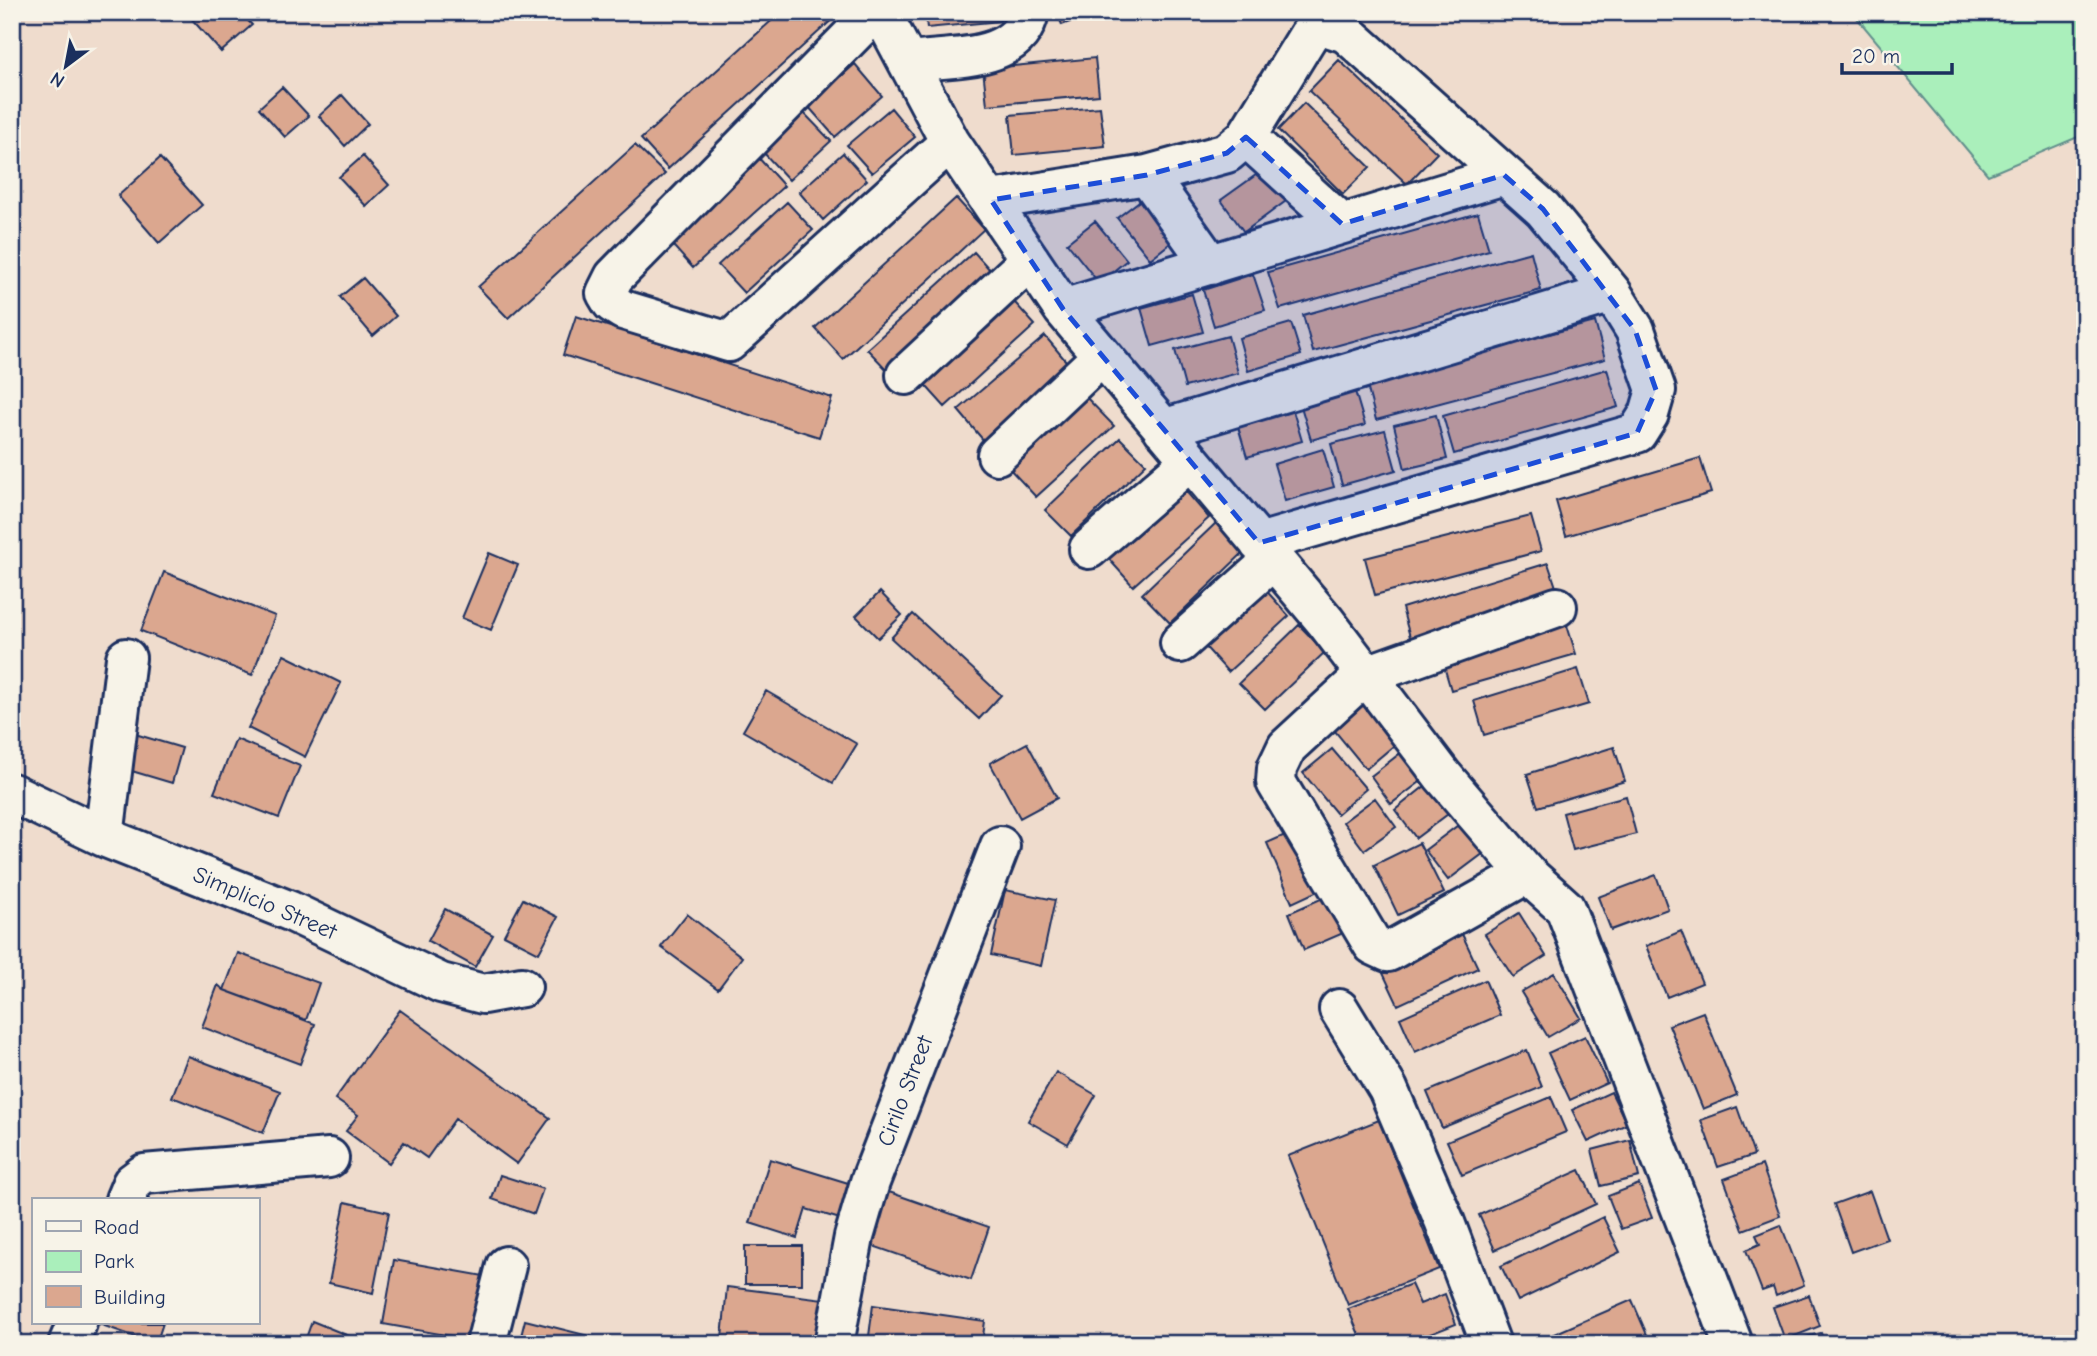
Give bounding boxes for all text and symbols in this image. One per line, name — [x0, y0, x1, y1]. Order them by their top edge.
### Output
north arrow — [32, 32, 102, 102]
scale bar — [1842, 32, 1952, 76]
text: 20 m — [1852, 44, 1900, 68]
text: N — [46, 67, 69, 92]
street label: Simplicio Street — [189, 861, 342, 946]
street label: Cirilo Street — [872, 1031, 939, 1150]
legend — [32, 1198, 259, 1324]
text: Road — [94, 1215, 139, 1239]
text: Park — [94, 1249, 134, 1273]
text: Building — [94, 1285, 166, 1309]

